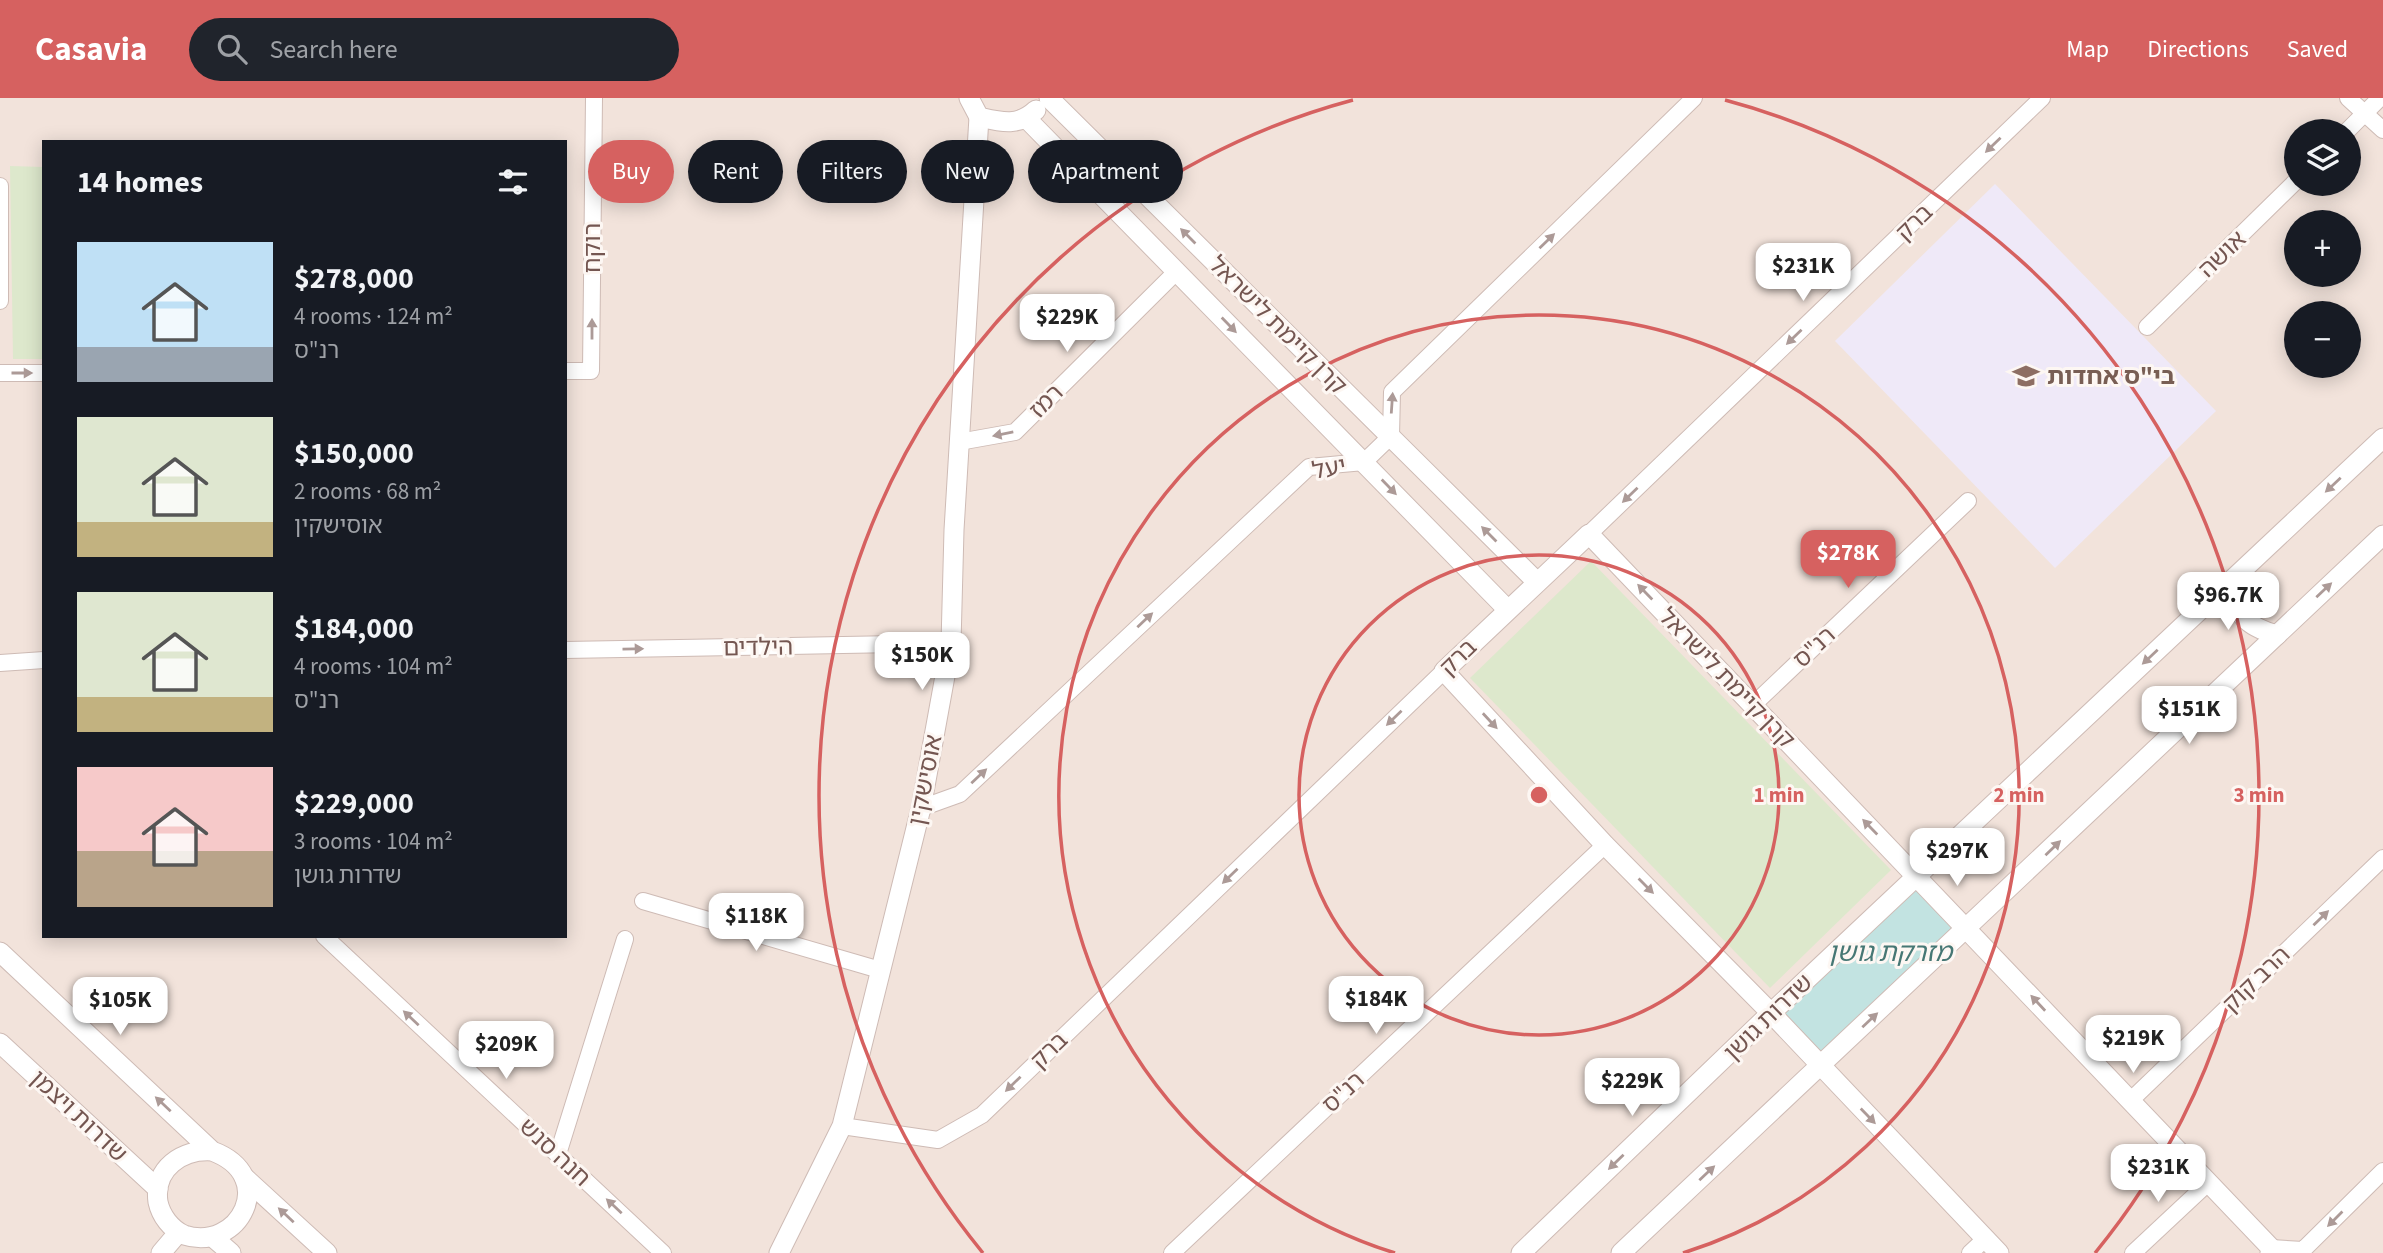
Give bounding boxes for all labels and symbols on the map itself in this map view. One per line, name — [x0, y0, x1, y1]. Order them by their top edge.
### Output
one-way arrow — [1985, 137, 2002, 153]
street label: ברק — [1888, 196, 1941, 249]
street label: רוקח — [575, 223, 610, 273]
street label: אושה — [2190, 223, 2254, 286]
one-way arrow — [1180, 228, 1197, 244]
one-way arrow — [1539, 232, 1556, 249]
pin: $231K — [1754, 244, 1852, 303]
street label: קרן קיימת לישראל — [1200, 248, 1355, 403]
pin: $229K — [1018, 294, 1116, 354]
one-way arrow — [1221, 316, 1237, 333]
one-way arrow — [586, 318, 598, 340]
one-way arrow — [1786, 329, 1803, 345]
place label: בי"ס אחדות — [2047, 359, 2175, 394]
school or university icon: בי"ס אחדות — [2011, 361, 2041, 391]
one-way arrow — [11, 367, 33, 379]
street label: רמז — [1021, 376, 1072, 427]
one-way arrow — [1387, 392, 1398, 414]
one-way arrow — [992, 429, 1014, 440]
street label: יעל — [1309, 448, 1349, 489]
one-way arrow — [2325, 476, 2342, 493]
one-way arrow — [1380, 479, 1397, 496]
one-way arrow — [1622, 486, 1639, 502]
one-way arrow — [1480, 525, 1497, 542]
pin: $278K — [1799, 531, 1897, 590]
pin: $96.7K — [2171, 573, 2285, 632]
one-way arrow — [2315, 582, 2333, 598]
one-way arrow — [1637, 584, 1653, 601]
street label: קרן קיימת לישראל — [1650, 600, 1803, 756]
one-way arrow — [1136, 612, 1154, 628]
street label: רנ"ס — [1785, 618, 1844, 676]
street label: הילדים — [722, 629, 794, 666]
street label: ברק — [1432, 631, 1485, 684]
pin: $150K — [873, 632, 971, 692]
one-way arrow — [623, 643, 645, 655]
one-way arrow — [2142, 649, 2159, 665]
pin: $151K — [2140, 686, 2238, 746]
one-way arrow — [1386, 710, 1403, 727]
one-way arrow — [1482, 712, 1498, 730]
street label: אוסישקין — [900, 731, 951, 829]
one-way arrow — [971, 767, 988, 784]
text: 1 min — [1753, 780, 1805, 810]
text: 2 min — [1993, 780, 2045, 810]
text: 3 min — [2233, 780, 2285, 810]
centre of rings — [1527, 783, 1551, 807]
one-way arrow — [1862, 819, 1878, 836]
pin: $297K — [1908, 828, 2006, 888]
one-way arrow — [2044, 840, 2061, 856]
one-way arrow — [1222, 867, 1239, 884]
one-way arrow — [1638, 878, 1655, 895]
pin: $118K — [707, 894, 805, 953]
one-way arrow — [2312, 909, 2329, 926]
water label: מזרקת גושן — [1828, 934, 1954, 971]
street label: הרב קוק — [2215, 938, 2298, 1021]
street label: שדרות גושן — [1716, 966, 1821, 1069]
pin: $184K — [1327, 976, 1425, 1036]
pin: $105K — [71, 978, 169, 1037]
one-way arrow — [2030, 995, 2047, 1012]
one-way arrow — [403, 1009, 420, 1026]
one-way arrow — [1861, 1012, 1878, 1028]
pin: $219K — [2084, 1016, 2182, 1075]
pin: $209K — [457, 1021, 555, 1081]
street label: ברק — [1023, 1024, 1076, 1077]
pin: $229K — [1583, 1058, 1681, 1118]
street label: שדרות ויצמן — [22, 1062, 135, 1171]
street label: רנ"ס — [1314, 1063, 1373, 1121]
one-way arrow — [1005, 1076, 1022, 1092]
one-way arrow — [154, 1096, 172, 1112]
one-way arrow — [1859, 1107, 1876, 1124]
street label: חנה סנש — [511, 1110, 598, 1195]
pin: $231K — [2109, 1144, 2207, 1204]
one-way arrow — [1608, 1153, 1625, 1169]
one-way arrow — [1698, 1165, 1716, 1181]
one-way arrow — [606, 1199, 623, 1215]
one-way arrow — [277, 1207, 295, 1223]
one-way arrow — [2326, 1210, 2343, 1227]

